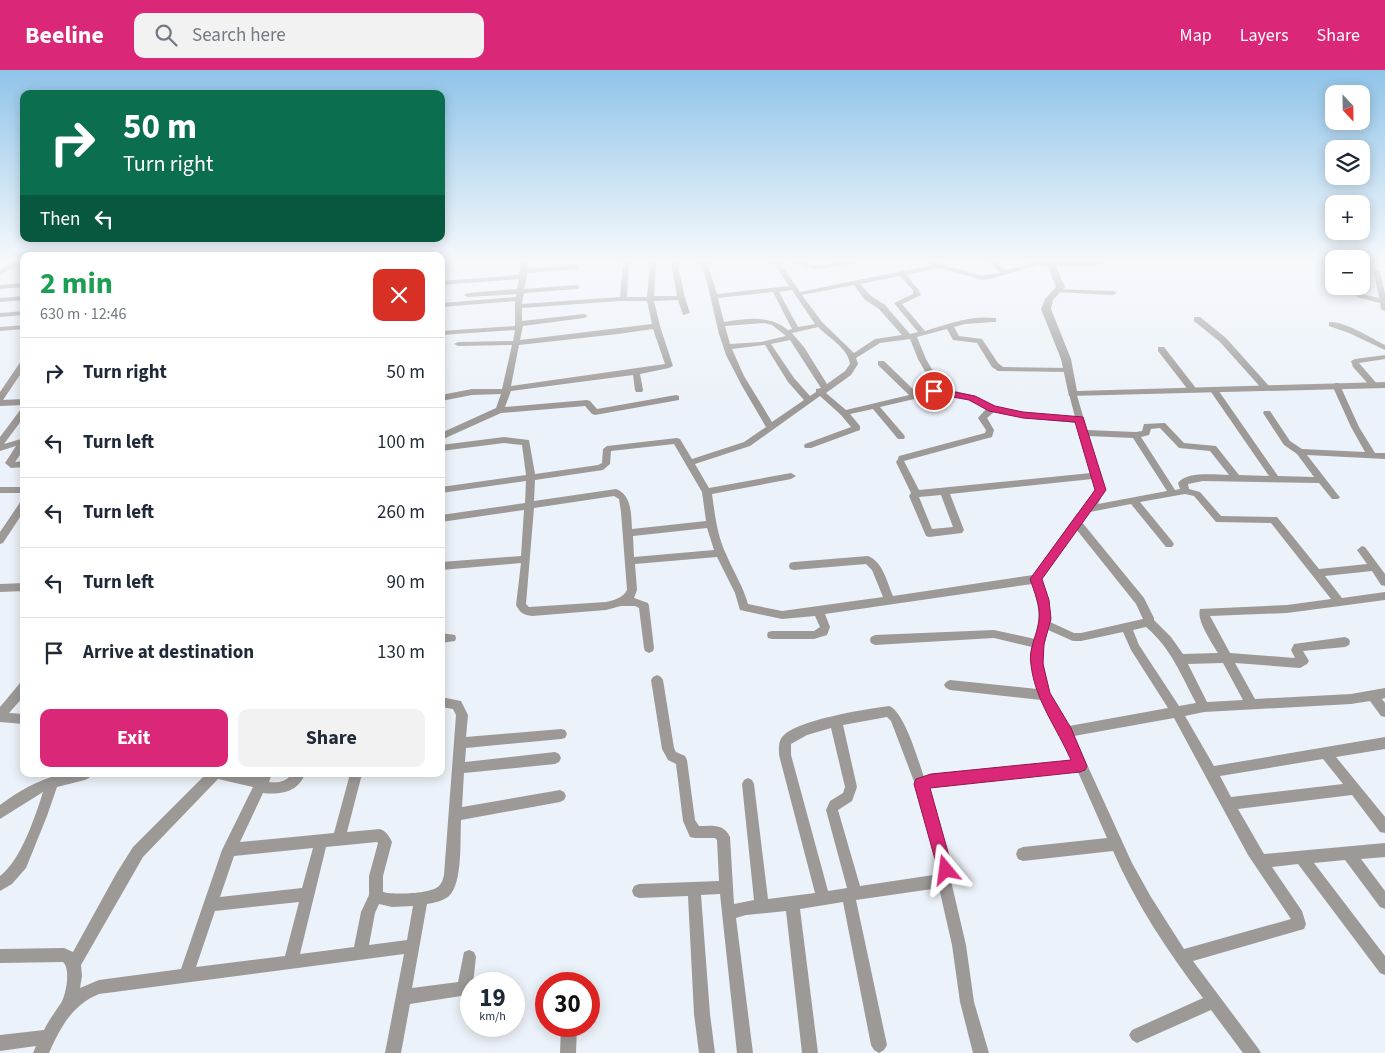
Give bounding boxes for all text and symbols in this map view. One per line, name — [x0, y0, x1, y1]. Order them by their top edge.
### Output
search box — [134, 13, 484, 58]
text: Beeline — [25, 18, 104, 53]
icon: search — [152, 21, 180, 49]
text: Search here — [192, 22, 286, 49]
text: Map — [1180, 23, 1212, 48]
text: Layers — [1240, 23, 1289, 48]
text: Share — [1317, 23, 1360, 48]
north arrow — [1325, 85, 1370, 130]
map controls — [1325, 85, 1370, 295]
text: 50 m — [123, 102, 197, 152]
icon: right — [40, 110, 105, 175]
button: layers — [1325, 140, 1370, 185]
text: Turn right — [123, 148, 213, 180]
button: + — [1325, 195, 1370, 240]
icon: left — [90, 205, 118, 233]
text: Then — [40, 206, 80, 233]
button: − — [1325, 250, 1370, 295]
text: 2 min — [40, 262, 113, 305]
button: close — [373, 269, 425, 321]
text: 630 m · 12:46 — [40, 303, 127, 325]
icon: right — [40, 359, 68, 387]
text: Turn right — [83, 359, 167, 386]
text: 50 m — [387, 359, 425, 386]
pin — [913, 370, 955, 412]
icon: arrive — [920, 377, 948, 405]
icon: left — [40, 429, 68, 457]
text: Turn left — [83, 429, 154, 456]
text: 100 m — [377, 429, 425, 456]
icon: left — [40, 499, 68, 527]
text: Turn left — [83, 499, 154, 526]
text: 260 m — [377, 499, 425, 526]
icon: left — [40, 569, 68, 597]
text: Turn left — [83, 569, 154, 596]
text: 90 m — [387, 569, 425, 596]
icon: arrive — [40, 639, 68, 667]
text: Arrive at destination — [83, 639, 254, 666]
text: 130 m — [377, 639, 425, 666]
button: Exit — [40, 709, 228, 767]
button: Share — [238, 709, 425, 767]
position arrow — [919, 843, 971, 895]
speed limit sign: 30 — [535, 972, 600, 1037]
text: 19 — [479, 980, 506, 1016]
text: km/h — [479, 1008, 506, 1025]

